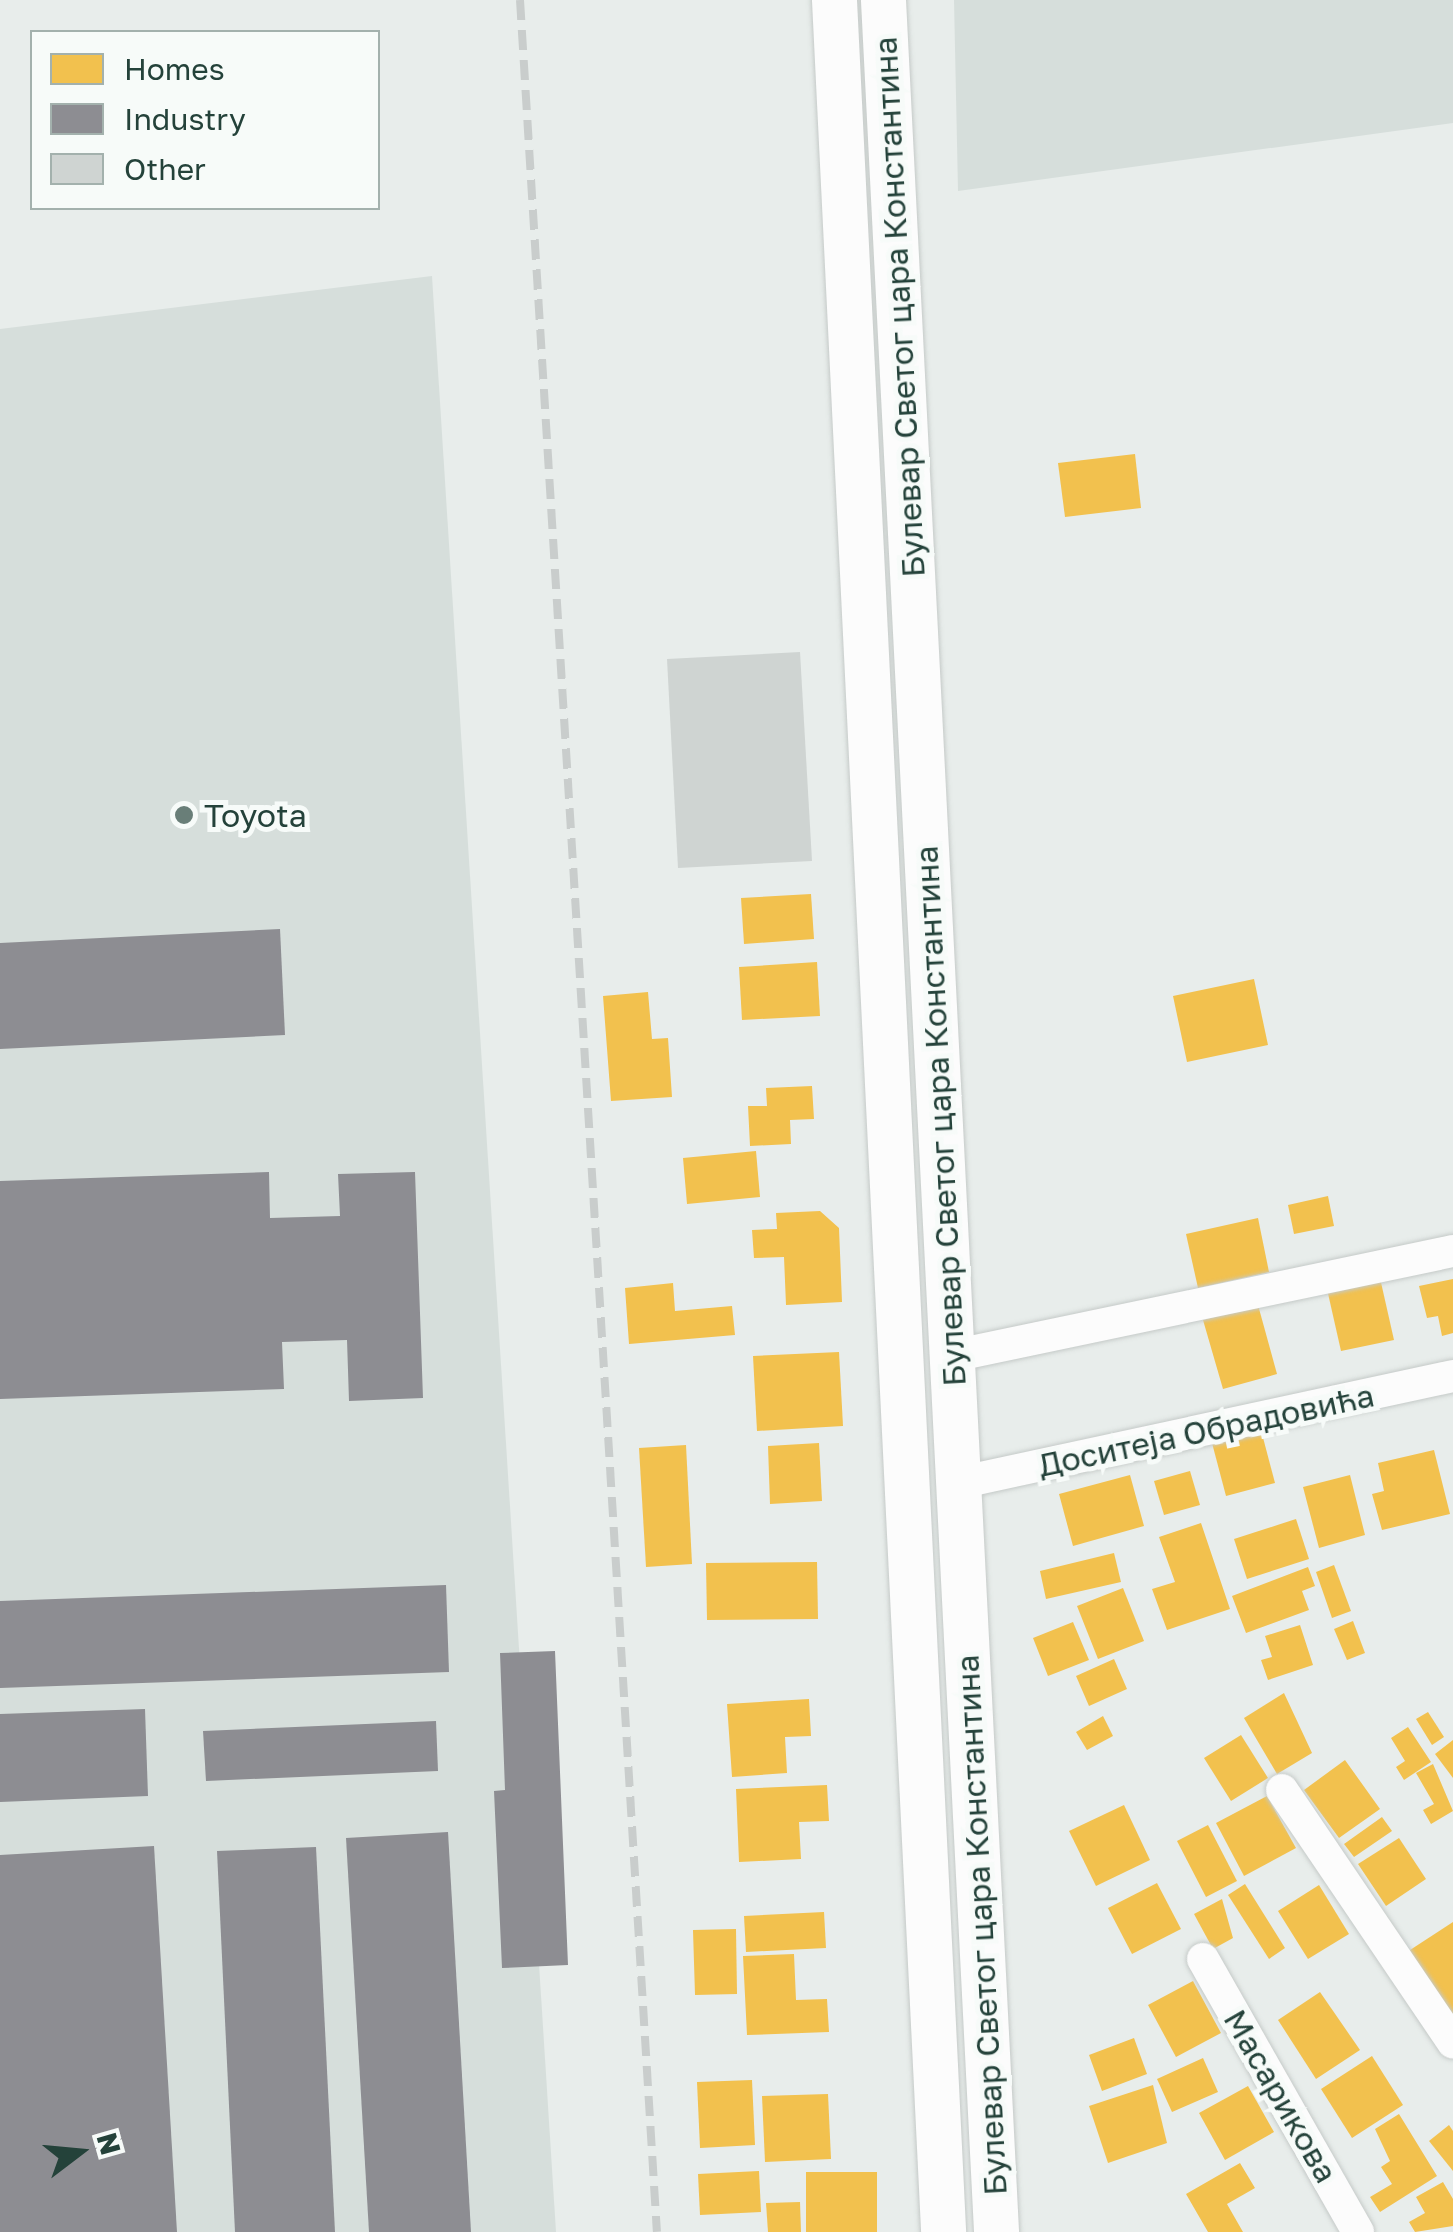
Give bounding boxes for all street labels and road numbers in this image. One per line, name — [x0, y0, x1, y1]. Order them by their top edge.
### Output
street label: Булевар Светог цара Константина — [866, 36, 932, 578]
street label: Булевар Светог цара Константина — [907, 845, 973, 1387]
street label: Доситеја Обрадовића — [1035, 1376, 1377, 1484]
street label: Булевар Светог цара Константина — [948, 1654, 1014, 2196]
street label: Масарикова — [1216, 2003, 1346, 2189]

